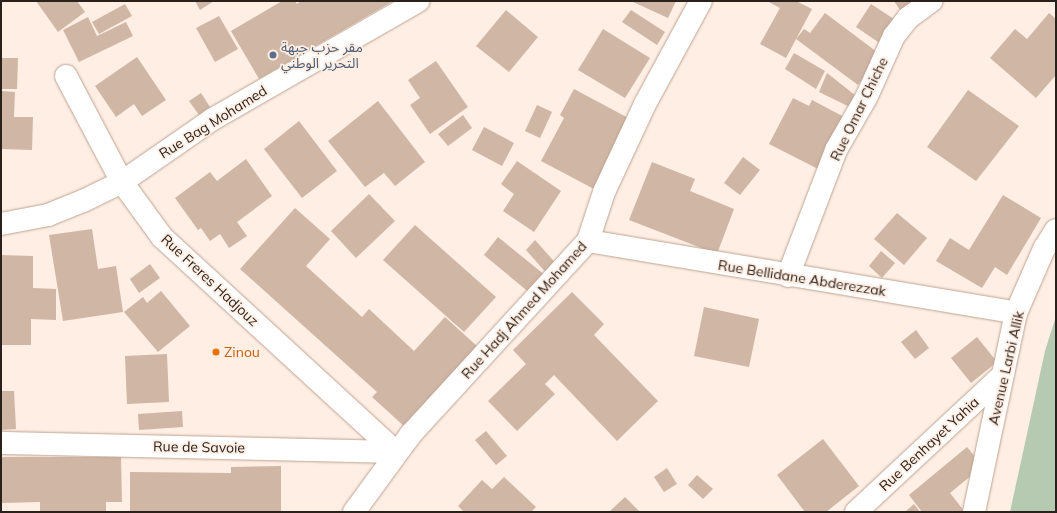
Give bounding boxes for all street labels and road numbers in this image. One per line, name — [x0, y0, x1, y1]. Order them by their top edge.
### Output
street label: Rue Omar Chiche — [827, 54, 891, 164]
street label: Rue Bag Mohamed — [156, 82, 270, 162]
street label: Rue Freres Hadjouz — [158, 231, 262, 329]
street label: Rue Hadj Ahmed Mohamed — [458, 238, 590, 382]
street label: Rue Bellidane Abderezzak — [717, 256, 887, 300]
street label: Avenue Larbi Allik — [985, 309, 1027, 427]
street label: Rue Benhayet Yahia — [876, 393, 982, 495]
street label: Rue de Savoie — [153, 438, 245, 456]

